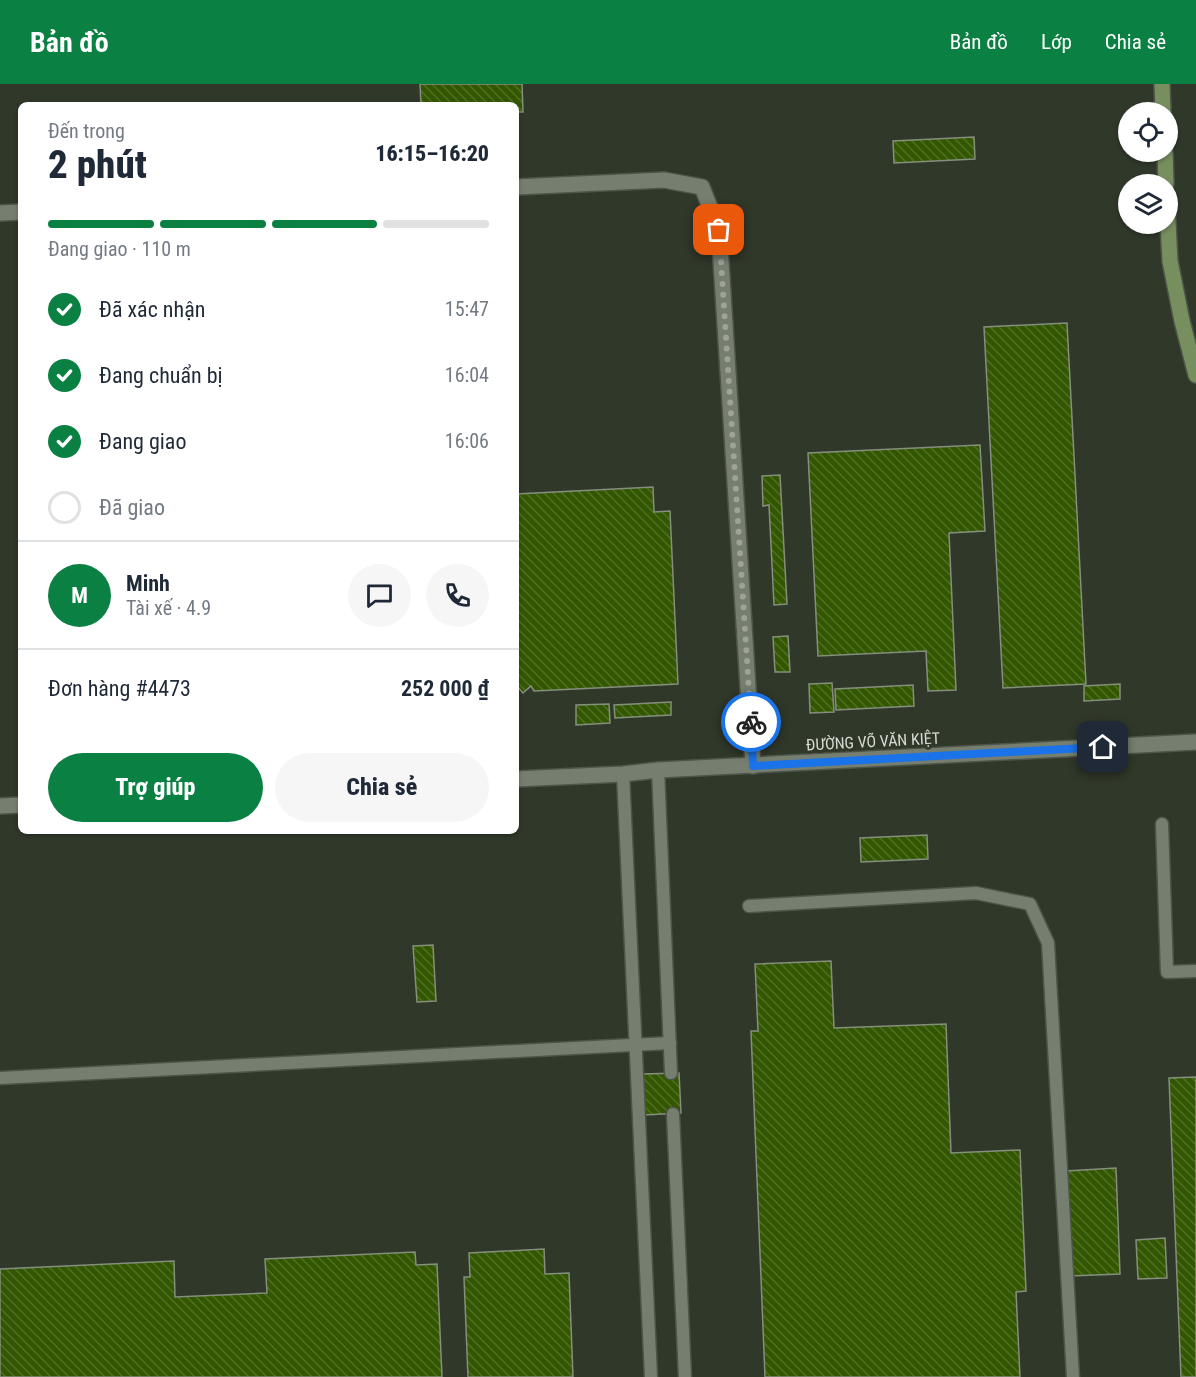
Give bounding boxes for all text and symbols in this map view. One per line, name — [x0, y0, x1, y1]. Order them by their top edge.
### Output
text: Bản đồ — [30, 26, 109, 59]
text: Bản đồ — [950, 30, 1008, 54]
text: Lớp — [1041, 30, 1072, 54]
text: Chia sẻ — [1105, 30, 1166, 54]
map controls — [1118, 102, 1178, 234]
button: locate — [1118, 102, 1178, 162]
text: Đến trong — [48, 119, 125, 143]
text: 16:15–16:20 — [375, 141, 489, 166]
text: 2 phút — [48, 142, 147, 188]
button: layers — [1118, 174, 1178, 234]
pin — [693, 204, 744, 255]
icon: bag — [702, 213, 735, 246]
text: Đang giao · 110 m — [48, 237, 191, 261]
icon: check — [48, 293, 81, 326]
text: Đã xác nhận — [99, 297, 205, 322]
text: 15:47 — [445, 297, 489, 321]
icon: check — [48, 359, 81, 392]
text: Đang chuẩn bị — [99, 363, 223, 388]
text: 16:04 — [445, 363, 489, 387]
icon: check — [48, 425, 81, 458]
text: Đang giao — [99, 429, 186, 454]
text: 16:06 — [445, 429, 489, 453]
text: Đã giao — [99, 495, 165, 520]
button: chat — [348, 564, 411, 627]
button: phone — [426, 564, 489, 627]
text: Minh — [126, 571, 170, 596]
text: M — [71, 583, 88, 608]
text: Tài xế · 4.9 — [126, 596, 211, 620]
text: Đơn hàng #4473 — [48, 676, 191, 701]
text: 252 000 ₫ — [401, 676, 489, 701]
courier — [721, 692, 781, 752]
icon: bike — [735, 706, 768, 739]
pin — [1077, 721, 1128, 772]
street label: ĐƯỜNG VÕ VĂN KIỆT — [805, 728, 941, 754]
icon: home — [1086, 730, 1119, 763]
button: Trợ giúp — [48, 753, 263, 822]
button: Chia sẻ — [275, 753, 489, 822]

